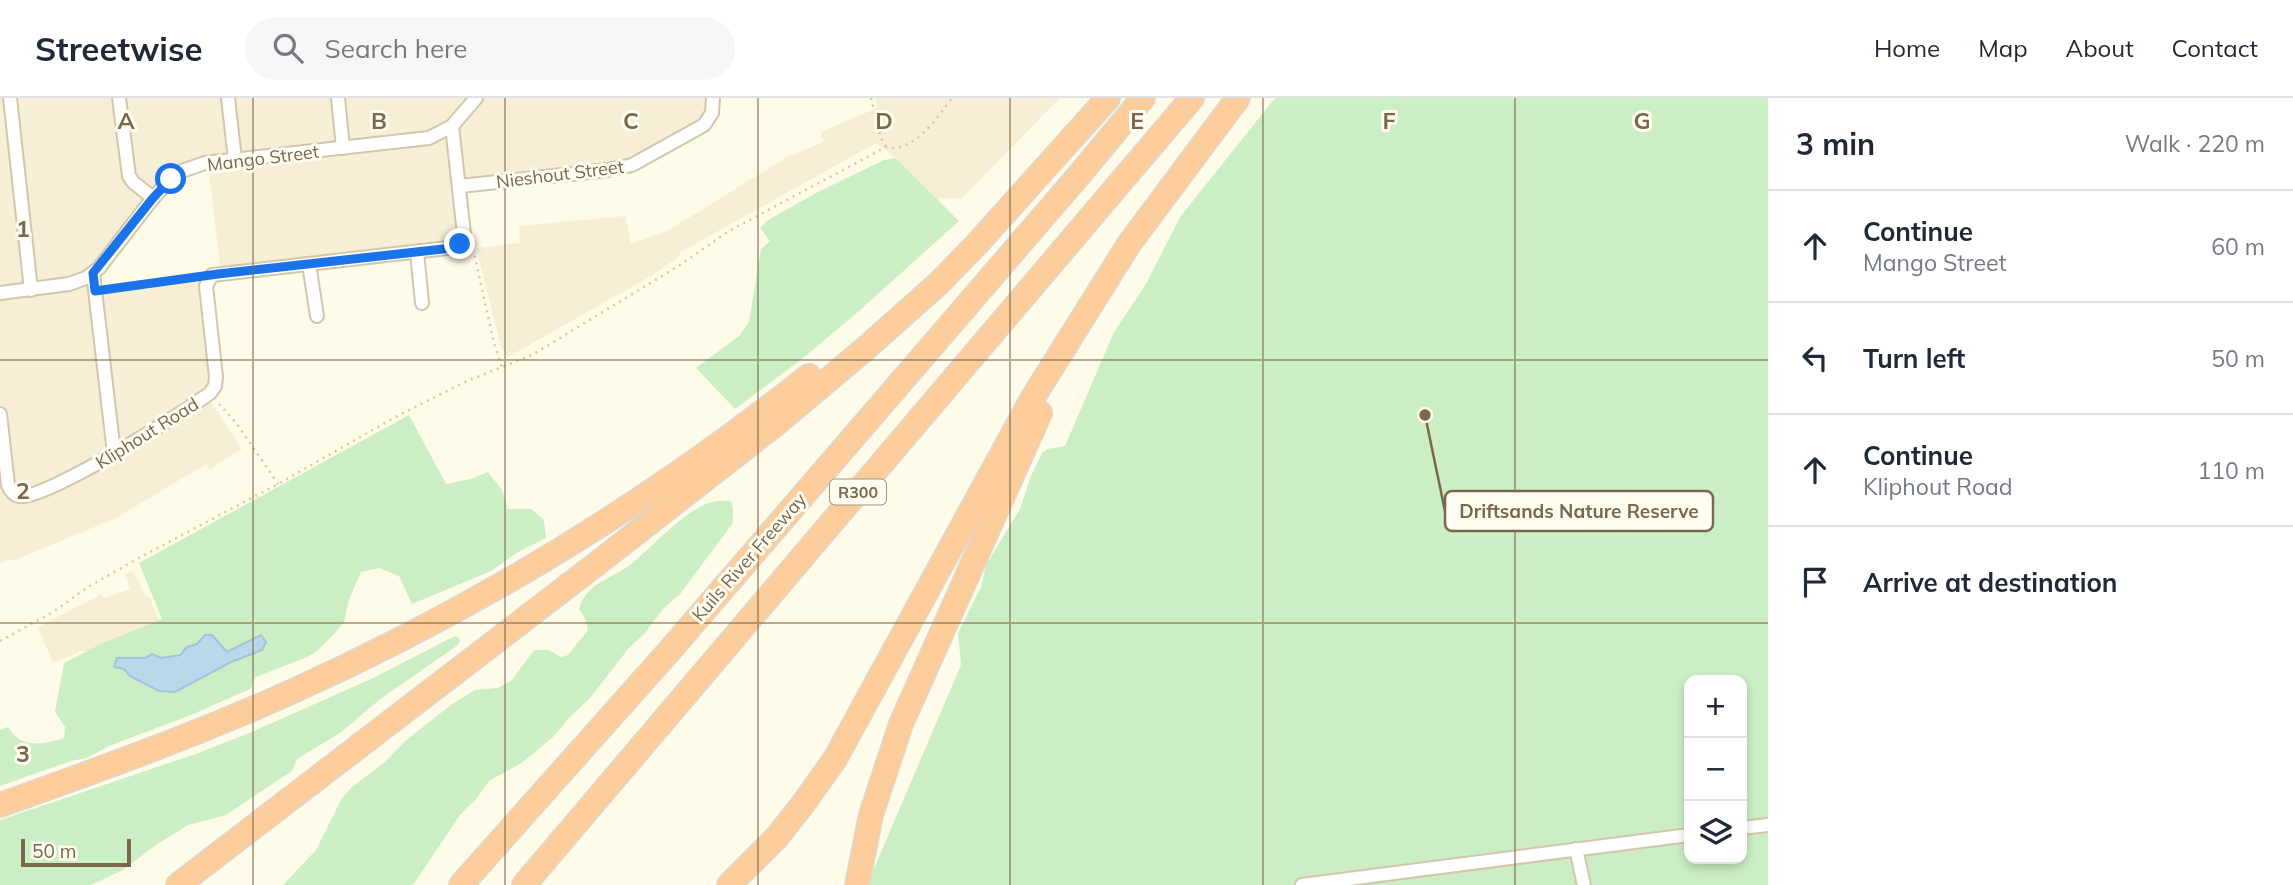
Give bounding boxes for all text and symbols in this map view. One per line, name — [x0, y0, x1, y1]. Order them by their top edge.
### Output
search box — [245, 17, 735, 80]
text: Streetwise — [35, 28, 203, 69]
icon: search — [269, 29, 307, 67]
text: Search here — [325, 32, 467, 65]
text: Home — [1874, 33, 1940, 63]
text: Map — [1978, 33, 2028, 63]
text: About — [2066, 33, 2134, 63]
text: Contact — [2172, 33, 2258, 63]
text: A — [117, 106, 135, 135]
text: B — [371, 106, 387, 135]
text: C — [623, 106, 639, 135]
text: D — [875, 106, 893, 135]
text: E — [1130, 106, 1144, 135]
text: F — [1382, 106, 1396, 135]
text: G — [1633, 106, 1651, 135]
text: 3 min — [1796, 125, 1875, 163]
text: Walk · 220 m — [2125, 129, 2265, 158]
street label: Mango Street — [206, 140, 320, 176]
street label: Nieshout Street — [495, 155, 625, 193]
route start — [155, 163, 186, 194]
text: 1 — [16, 214, 30, 243]
text: Continue — [1863, 215, 1973, 248]
icon: ahead — [1796, 227, 1834, 265]
route end — [444, 228, 475, 259]
text: 60 m — [2211, 232, 2265, 261]
text: Mango Street — [1863, 248, 2007, 277]
icon: left — [1796, 339, 1834, 377]
text: Turn left — [1863, 342, 1965, 375]
text: 50 m — [2211, 344, 2265, 373]
street label: Kliphout Road — [91, 392, 203, 474]
text: Continue — [1863, 439, 1973, 472]
icon: ahead — [1796, 451, 1834, 489]
text: 110 m — [2197, 456, 2265, 485]
text: Kliphout Road — [1863, 472, 2013, 501]
text: 2 — [16, 476, 30, 505]
road number: R300 — [830, 480, 886, 504]
street label: Kuils River Freeway — [687, 488, 811, 626]
callout: Driftsands Nature Reserve — [1445, 491, 1713, 531]
text: Driftsands Nature Reserve — [1459, 499, 1699, 523]
icon: arrive — [1796, 563, 1834, 601]
text: Arrive at destination — [1863, 566, 2118, 599]
map controls — [1684, 675, 1747, 864]
button: + — [1684, 675, 1747, 738]
button: − — [1684, 738, 1747, 801]
text: 3 — [16, 739, 30, 768]
button: layers — [1684, 801, 1747, 864]
scale bar — [21, 836, 131, 868]
text: 50 m — [32, 839, 76, 863]

